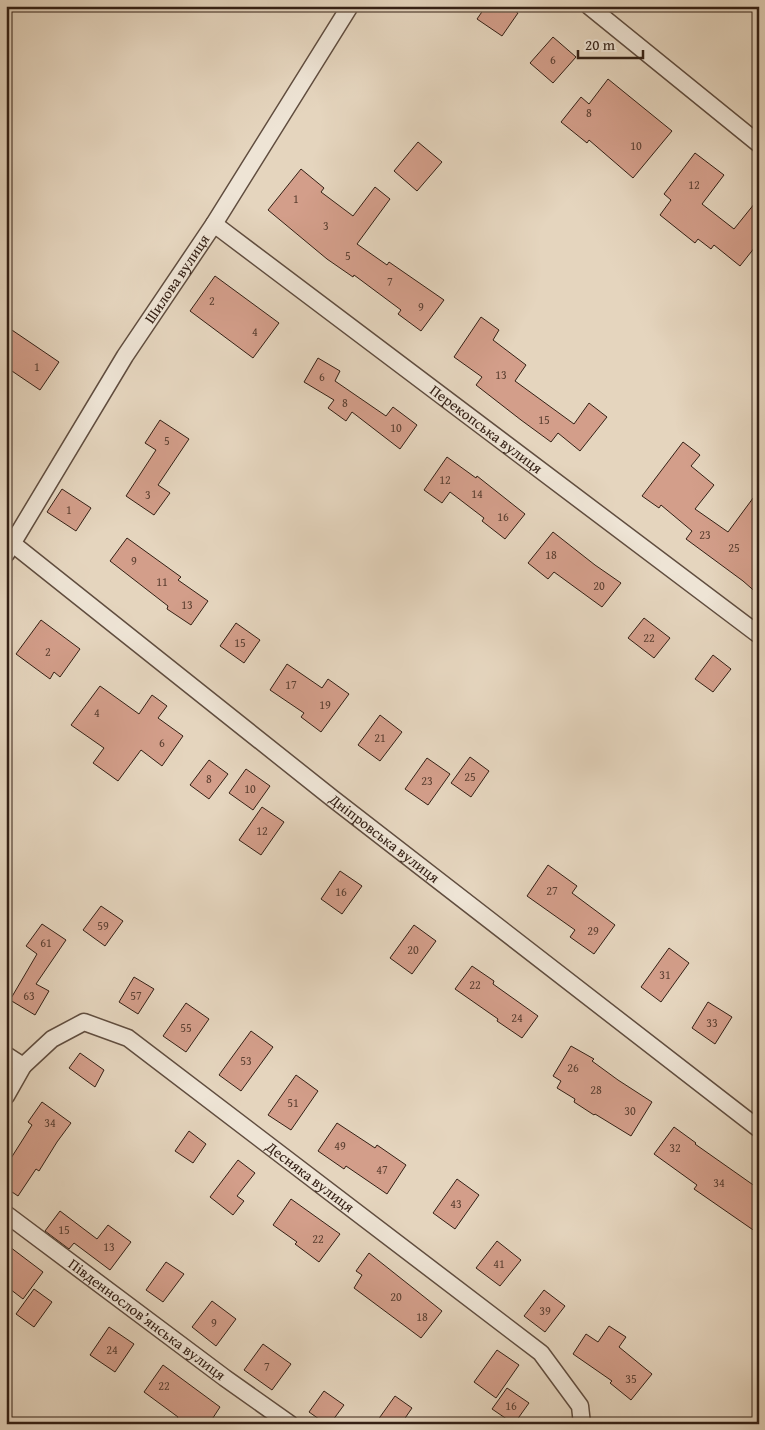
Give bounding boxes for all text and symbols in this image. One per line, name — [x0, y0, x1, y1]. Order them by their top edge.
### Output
scale bar — [578, 28, 642, 60]
text: 20 m — [585, 34, 616, 55]
house number: 6 — [550, 51, 556, 68]
house number: 8 — [586, 104, 592, 121]
house number: 10 — [630, 137, 642, 154]
house number: 12 — [688, 176, 700, 193]
house number: 1 — [293, 190, 299, 207]
house number: 3 — [323, 217, 329, 234]
street label: Шилова вулиця — [139, 230, 214, 327]
house number: 5 — [345, 247, 351, 264]
house number: 7 — [387, 273, 393, 290]
house number: 2 — [209, 292, 215, 309]
house number: 9 — [418, 298, 424, 315]
house number: 4 — [252, 323, 258, 340]
house number: 1 — [34, 358, 40, 375]
house number: 13 — [495, 366, 507, 383]
house number: 6 — [319, 368, 325, 385]
street label: Перекопська вулиця — [426, 380, 548, 479]
house number: 8 — [342, 394, 348, 411]
house number: 15 — [538, 411, 550, 428]
house number: 10 — [390, 419, 402, 436]
house number: 5 — [164, 432, 170, 449]
house number: 12 — [439, 471, 451, 488]
house number: 14 — [471, 485, 483, 502]
house number: 3 — [145, 486, 151, 503]
house number: 1 — [66, 501, 72, 518]
house number: 16 — [497, 508, 509, 525]
house number: 23 — [699, 526, 711, 543]
house number: 25 — [728, 539, 740, 556]
house number: 18 — [545, 546, 557, 563]
house number: 9 — [131, 552, 137, 569]
house number: 11 — [156, 573, 168, 590]
house number: 20 — [593, 577, 605, 594]
house number: 13 — [181, 596, 193, 613]
house number: 22 — [643, 629, 655, 646]
house number: 15 — [234, 634, 246, 651]
house number: 2 — [45, 643, 51, 660]
house number: 17 — [285, 676, 297, 693]
house number: 19 — [319, 696, 331, 713]
house number: 4 — [94, 704, 100, 721]
house number: 21 — [374, 729, 386, 746]
house number: 6 — [159, 734, 165, 751]
house number: 25 — [464, 768, 476, 785]
house number: 8 — [206, 770, 212, 787]
house number: 23 — [421, 772, 433, 789]
house number: 10 — [244, 780, 256, 797]
street label: Дніпровська вулиця — [324, 788, 445, 888]
house number: 12 — [256, 822, 268, 839]
house number: 27 — [546, 882, 558, 899]
house number: 16 — [335, 883, 347, 900]
house number: 59 — [97, 917, 109, 934]
house number: 29 — [587, 922, 599, 939]
house number: 61 — [40, 934, 52, 951]
house number: 20 — [407, 941, 419, 958]
house number: 31 — [659, 966, 671, 983]
house number: 22 — [469, 976, 481, 993]
house number: 63 — [23, 987, 35, 1004]
house number: 57 — [130, 987, 142, 1004]
house number: 24 — [511, 1009, 523, 1026]
house number: 33 — [706, 1014, 718, 1031]
house number: 55 — [180, 1019, 192, 1036]
house number: 53 — [240, 1052, 252, 1069]
house number: 26 — [567, 1059, 579, 1076]
house number: 28 — [590, 1081, 602, 1098]
house number: 51 — [287, 1094, 299, 1111]
house number: 30 — [624, 1102, 636, 1119]
house number: 34 — [44, 1114, 56, 1131]
street label: Десняка вулиця — [261, 1135, 359, 1217]
house number: 49 — [334, 1137, 346, 1154]
house number: 32 — [669, 1139, 681, 1156]
house number: 47 — [376, 1161, 388, 1178]
house number: 34 — [713, 1174, 725, 1191]
house number: 43 — [450, 1195, 462, 1212]
house number: 15 — [58, 1221, 70, 1238]
house number: 22 — [312, 1230, 324, 1247]
house number: 13 — [103, 1238, 115, 1255]
street label: Південнослов’янська вулиця — [64, 1253, 231, 1385]
house number: 41 — [493, 1255, 505, 1272]
house number: 20 — [390, 1288, 402, 1305]
house number: 39 — [539, 1302, 551, 1319]
house number: 18 — [416, 1308, 428, 1325]
house number: 9 — [211, 1314, 217, 1331]
house number: 24 — [106, 1341, 118, 1358]
house number: 7 — [264, 1358, 270, 1375]
house number: 35 — [625, 1370, 637, 1387]
house number: 22 — [158, 1377, 170, 1394]
house number: 16 — [505, 1397, 517, 1414]

